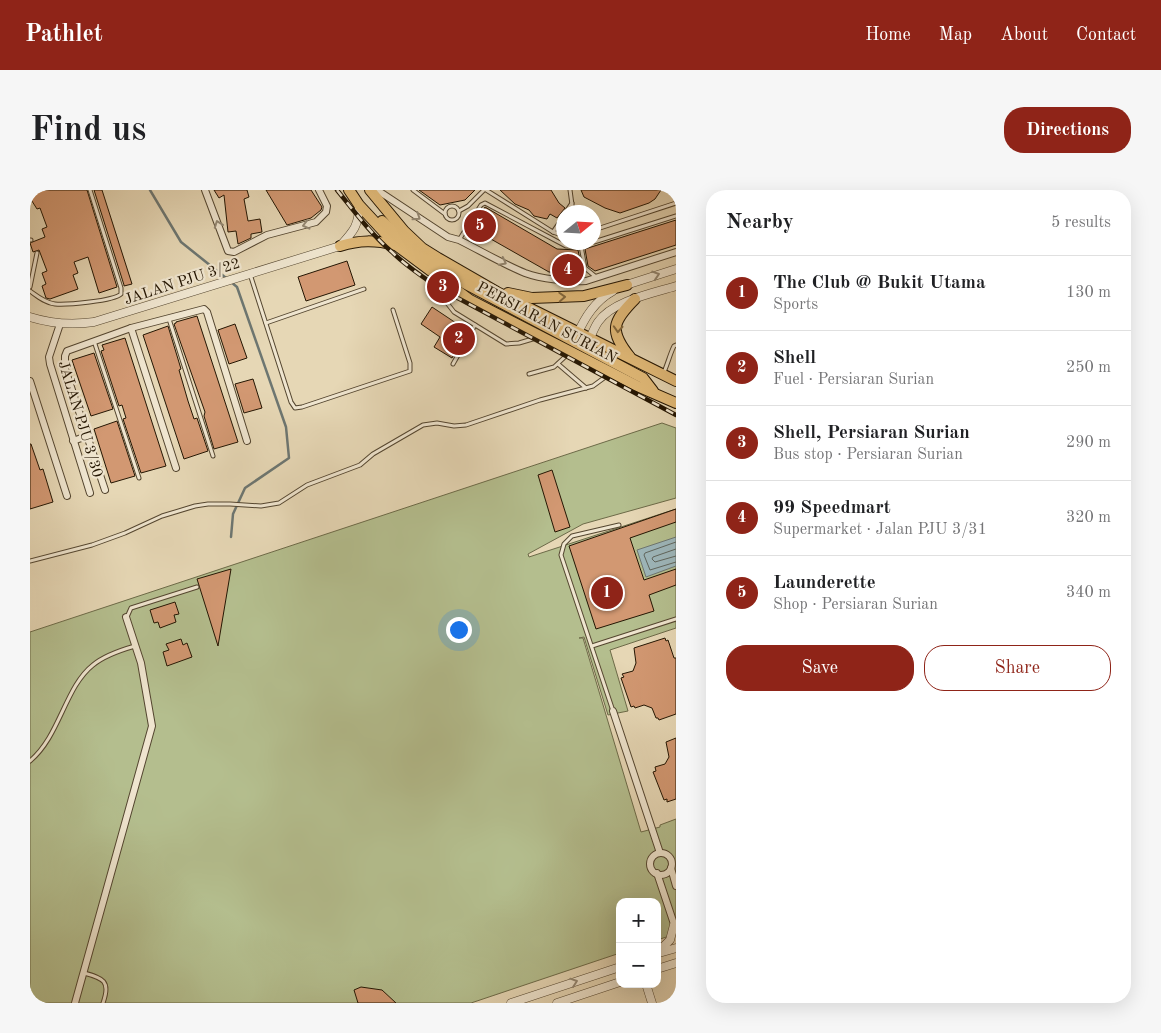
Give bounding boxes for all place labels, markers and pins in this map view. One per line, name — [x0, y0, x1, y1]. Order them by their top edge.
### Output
pin: 5 — [464, 207, 496, 245]
pin: 4 — [552, 251, 584, 289]
pin: 3 — [427, 268, 459, 306]
pin: 2 — [443, 320, 475, 358]
pin: 1 — [591, 574, 623, 612]

